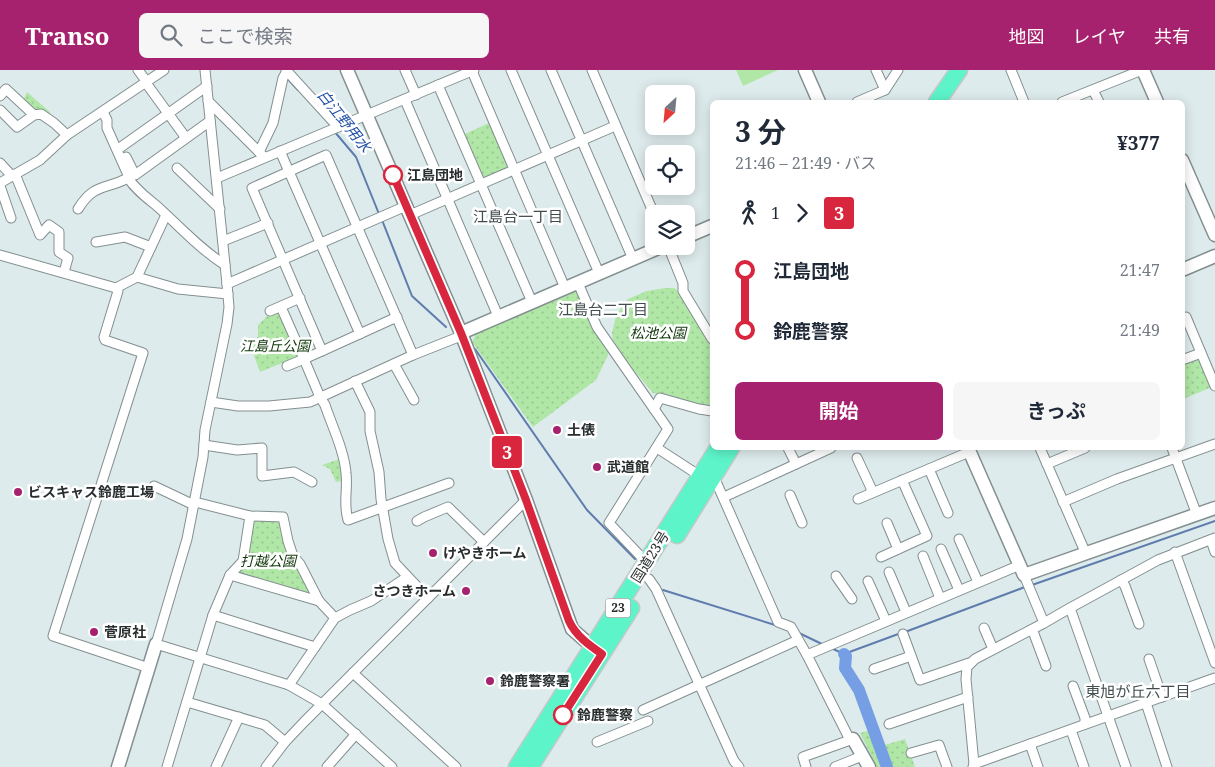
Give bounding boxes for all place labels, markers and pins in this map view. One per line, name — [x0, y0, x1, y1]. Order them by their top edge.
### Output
marker: 江島団地 — [383, 165, 403, 185]
place label: 江島団地 — [407, 165, 463, 184]
place label: 土俵 — [567, 420, 595, 439]
marker: 土俵 — [551, 424, 563, 436]
place label: 武道館 — [607, 457, 649, 476]
marker: 武道館 — [591, 461, 603, 473]
place label: ビスキャス鈴鹿工場 — [28, 482, 154, 501]
marker: ビスキャス鈴鹿工場 — [12, 486, 24, 498]
place label: けやきホーム — [443, 543, 527, 562]
marker: けやきホーム — [427, 547, 439, 559]
place label: さつきホーム — [372, 581, 456, 600]
marker: さつきホーム — [460, 585, 472, 597]
place label: 菅原社 — [104, 622, 146, 641]
marker: 菅原社 — [88, 626, 100, 638]
place label: 鈴鹿警察署 — [500, 671, 570, 690]
marker: 鈴鹿警察署 — [484, 675, 496, 687]
marker: 鈴鹿警察 — [553, 705, 573, 725]
place label: 鈴鹿警察 — [577, 705, 633, 724]

